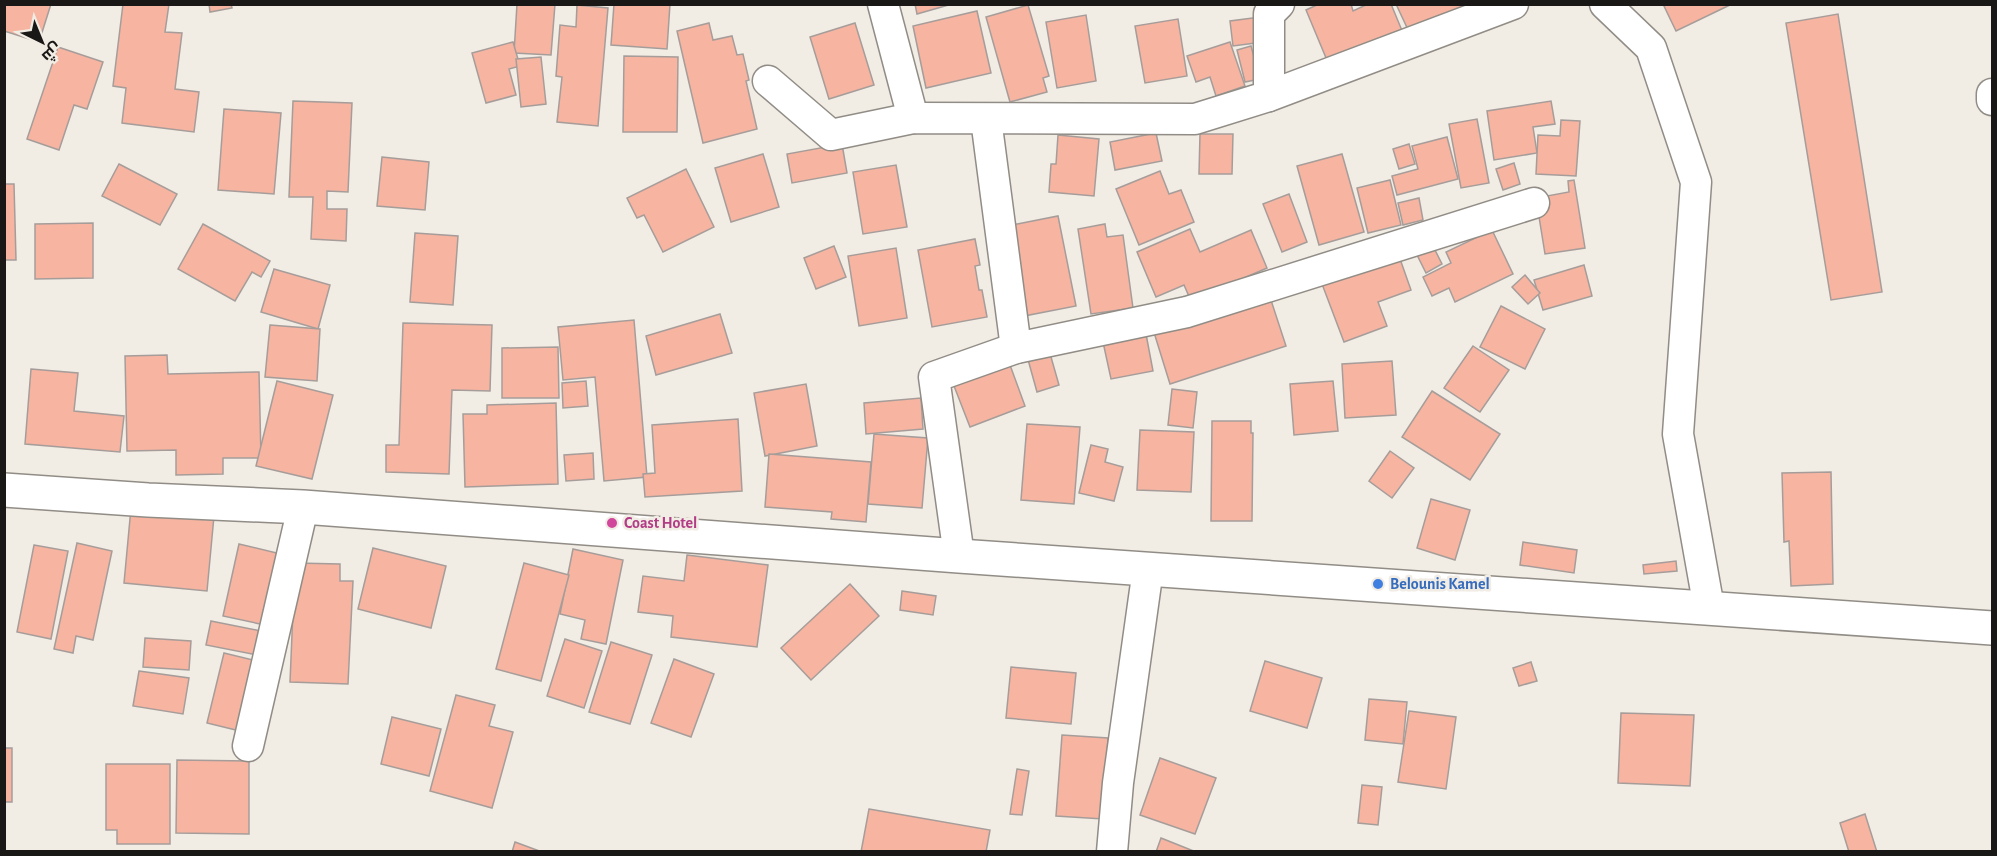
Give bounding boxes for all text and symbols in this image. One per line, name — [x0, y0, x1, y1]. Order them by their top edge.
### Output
north arrow — [12, 12, 72, 72]
text: ش — [38, 39, 65, 66]
place label: Coast Hotel — [624, 515, 697, 531]
marker: Coast Hotel — [605, 516, 619, 530]
place label: Belounis Kamel — [1390, 576, 1490, 592]
marker: Belounis Kamel — [1371, 577, 1385, 591]

